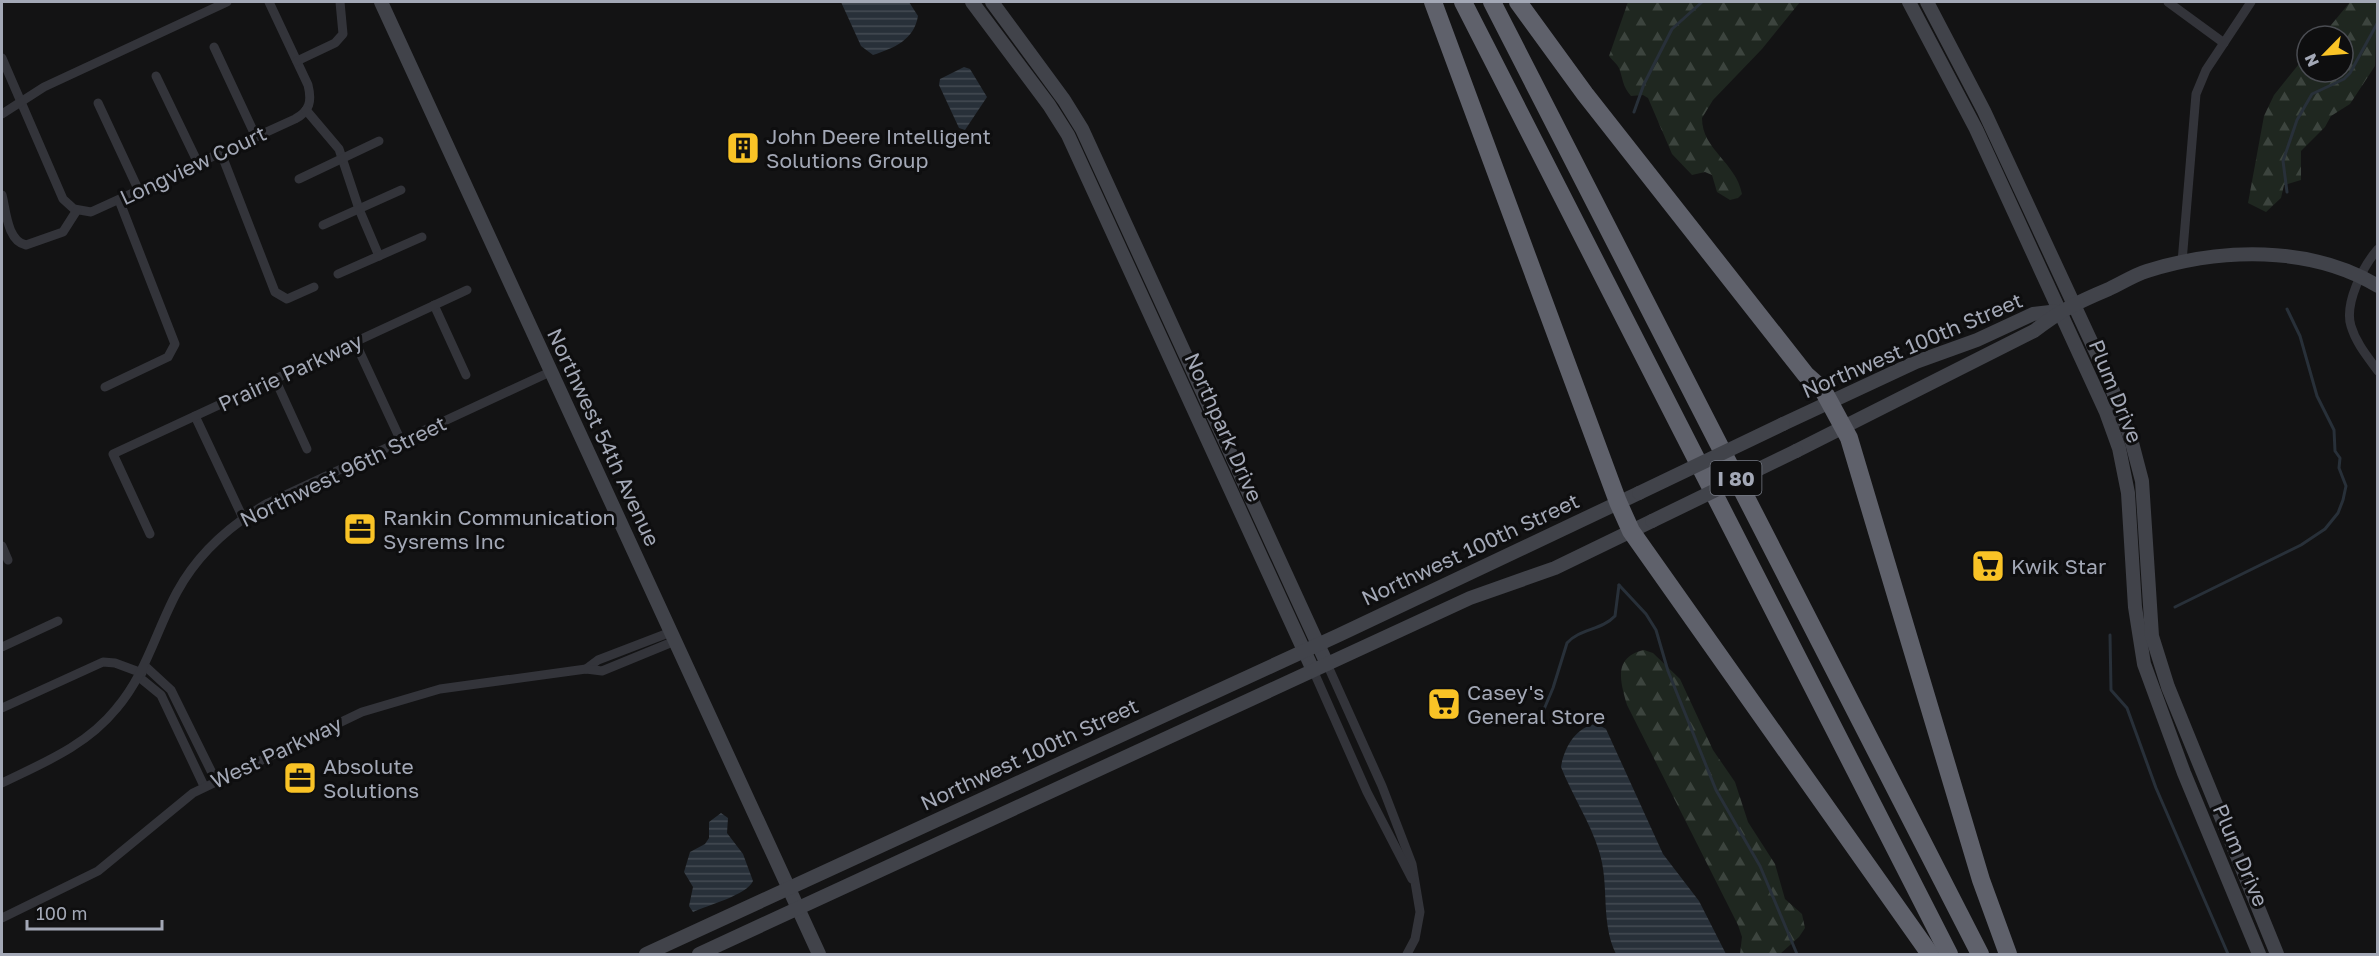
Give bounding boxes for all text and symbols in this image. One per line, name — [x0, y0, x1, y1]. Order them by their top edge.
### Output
north arrow — [2295, 24, 2355, 84]
text: N — [2300, 51, 2323, 70]
street label: Longview Court — [116, 120, 270, 210]
place label: John Deere Intelligent Solutions Group — [766, 123, 991, 173]
building icon: John Deere Intelligent Solutions Group — [725, 130, 761, 166]
street label: Northwest 100th Street — [1798, 287, 2026, 403]
street label: Northwest 54th Avenue — [542, 324, 666, 550]
street label: Prairie Parkway — [214, 327, 366, 417]
street label: Plum Drive — [2084, 336, 2148, 446]
street label: Northpark Drive — [1179, 348, 1269, 506]
street label: Northwest 96th Street — [236, 410, 450, 532]
road number: I 80 — [1710, 461, 1762, 495]
street label: Northwest 100th Street — [1357, 487, 1583, 611]
place label: Rankin Communication Sysrems Inc — [383, 504, 615, 554]
office icon: Rankin Communication Sysrems Inc — [342, 511, 378, 547]
supermarket icon: Kwik Star — [1970, 548, 2006, 584]
place label: Kwik Star — [2011, 553, 2106, 579]
place label: Casey's General Store — [1467, 679, 1605, 729]
supermarket icon: Casey's General Store — [1426, 686, 1462, 722]
street label: Northwest 100th Street — [916, 692, 1142, 816]
street label: West Parkway — [206, 710, 346, 794]
place label: Absolute Solutions — [323, 753, 419, 803]
office icon: Absolute Solutions — [282, 760, 318, 796]
street label: Plum Drive — [2208, 800, 2274, 910]
scale bar — [27, 893, 162, 931]
text: 100 m — [36, 902, 87, 924]

